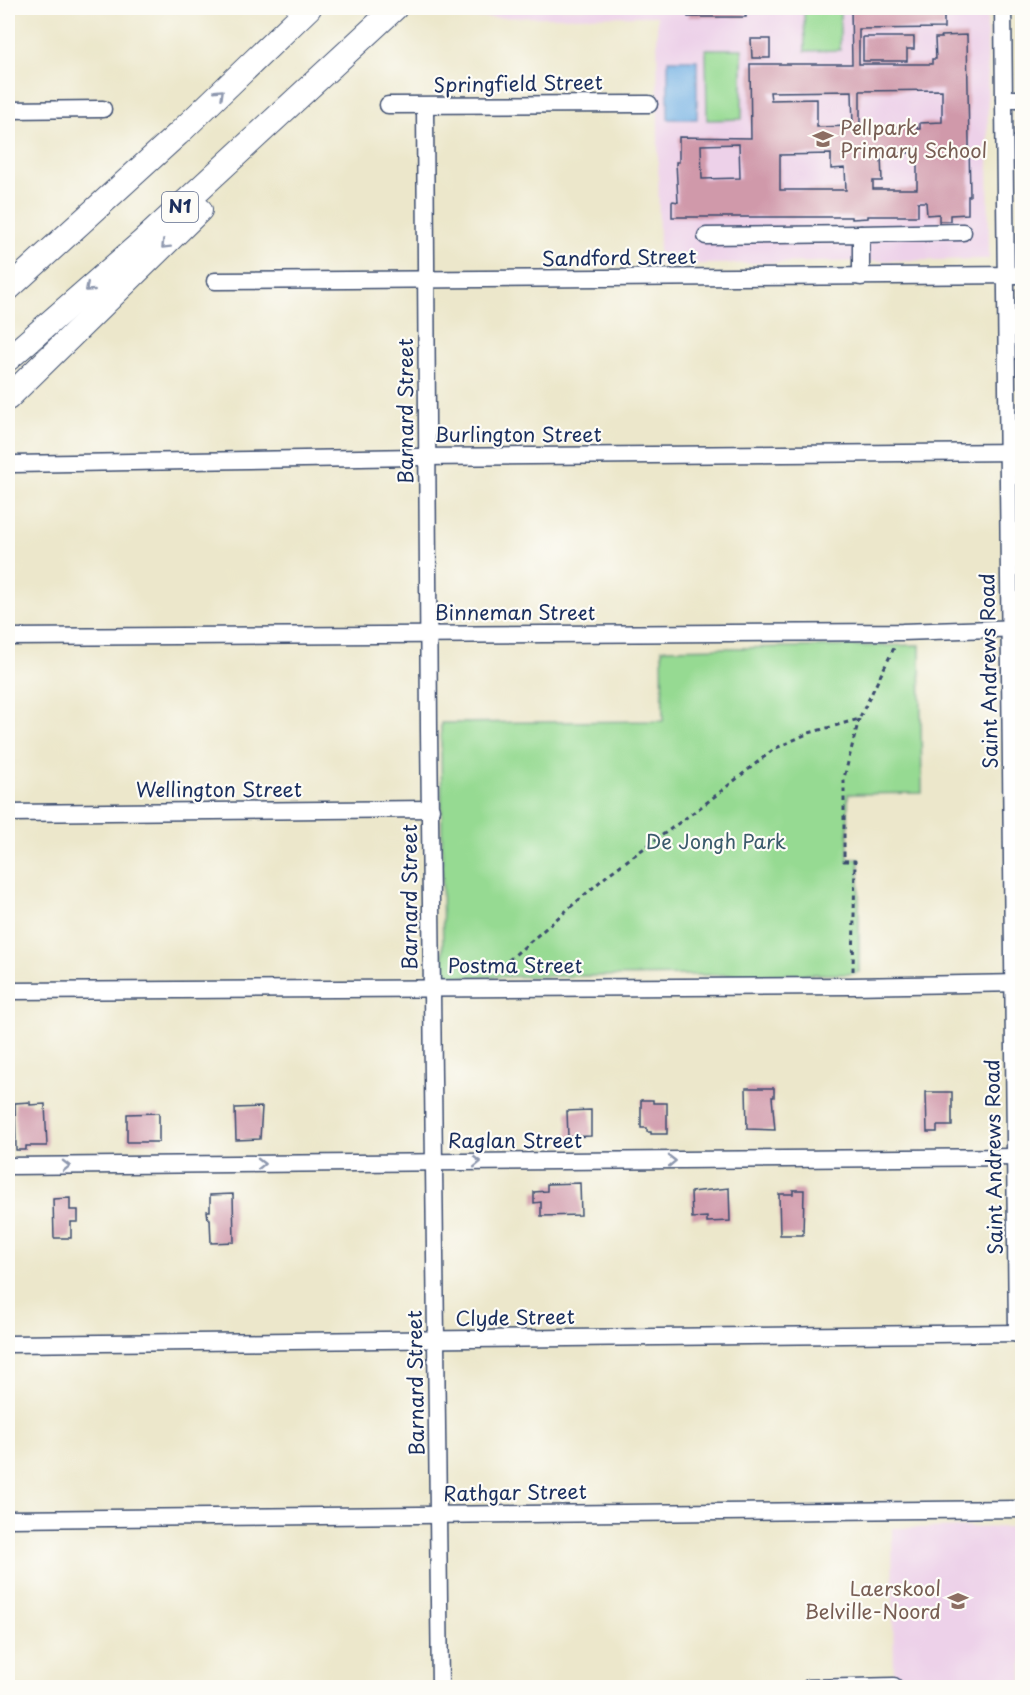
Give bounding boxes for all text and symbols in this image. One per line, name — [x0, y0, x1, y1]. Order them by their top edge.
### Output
street label: Springfield Street — [433, 67, 603, 99]
one-way arrow — [214, 89, 224, 100]
place label: Pellpark Primary School — [840, 112, 987, 165]
school or university icon: Pellpark Primary School — [811, 127, 835, 151]
road number: N1 — [162, 192, 198, 222]
one-way arrow — [161, 238, 172, 249]
street label: Sandford Street — [541, 241, 697, 273]
one-way arrow — [85, 281, 96, 292]
street label: Barnard Street — [390, 338, 420, 484]
street label: Burlington Street — [434, 419, 602, 449]
street label: Saint Andrews Road — [971, 573, 1005, 769]
street label: Binneman Street — [435, 597, 595, 627]
street label: Wellington Street — [136, 774, 302, 804]
street label: Barnard Street — [394, 824, 424, 970]
park label: De Jongh Park — [646, 826, 786, 856]
street label: Postma Street — [448, 950, 582, 980]
street label: Saint Andrews Road — [976, 1059, 1010, 1255]
street label: Raglan Street — [448, 1125, 582, 1155]
one-way arrow — [667, 1155, 676, 1167]
one-way arrow — [472, 1156, 481, 1168]
one-way arrow — [256, 1158, 265, 1170]
one-way arrow — [61, 1160, 70, 1172]
street label: Clyde Street — [455, 1301, 575, 1333]
street label: Barnard Street — [399, 1310, 431, 1456]
street label: Rathgar Street — [443, 1476, 587, 1508]
place label: Laerskool Belville-Noord — [804, 1573, 941, 1626]
school or university icon: Laerskool Belville-Noord — [946, 1589, 970, 1613]

